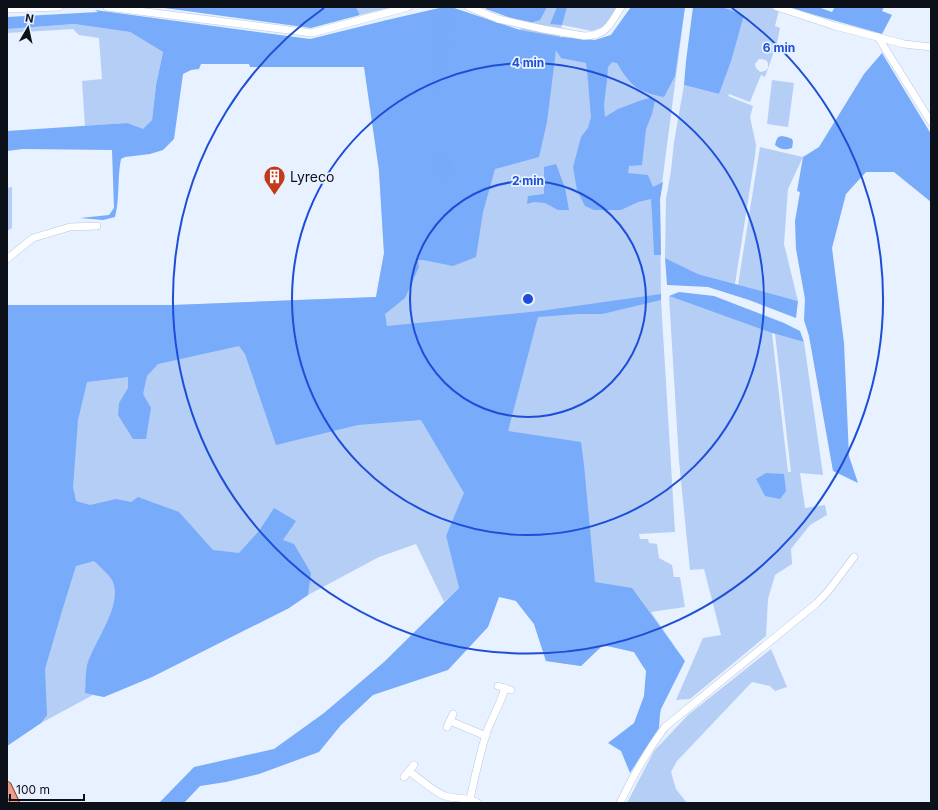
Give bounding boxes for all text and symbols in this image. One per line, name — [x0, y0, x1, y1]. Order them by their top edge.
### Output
north arrow — [8, 8, 48, 48]
text: N — [24, 11, 35, 26]
text: 6 min — [763, 40, 795, 55]
text: 4 min — [512, 55, 544, 70]
building icon: Lyreco — [261, 164, 287, 197]
place label: Lyreco — [290, 168, 334, 185]
text: 2 min — [512, 173, 544, 188]
centre of rings — [521, 292, 535, 306]
scale bar — [10, 776, 84, 802]
text: 100 m — [16, 782, 50, 797]

